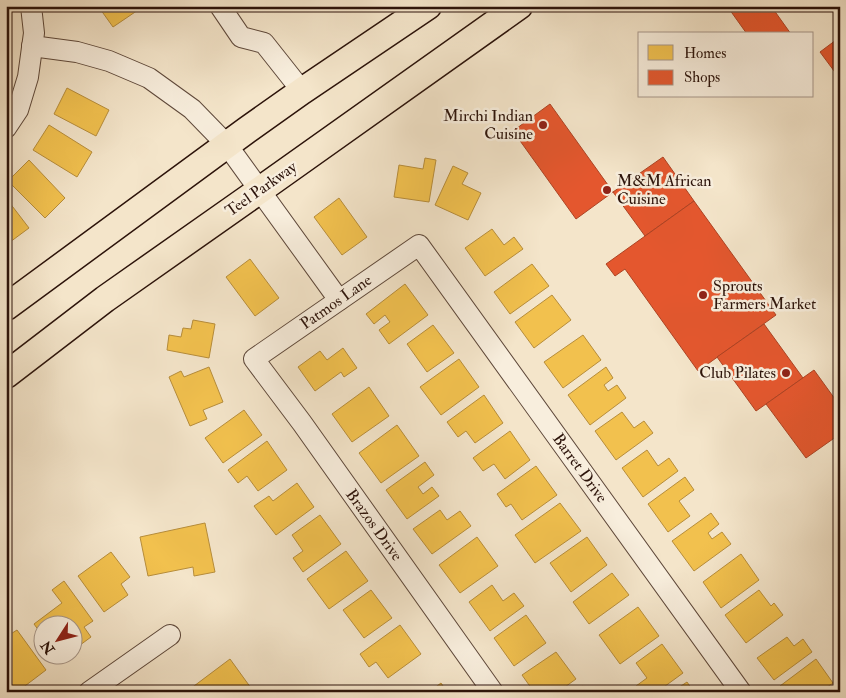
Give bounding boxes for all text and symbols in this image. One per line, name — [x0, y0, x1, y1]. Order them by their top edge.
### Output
legend — [638, 32, 814, 98]
text: Homes — [684, 44, 726, 63]
text: Shops — [684, 68, 720, 88]
place label: Mirchi Indian Cuisine — [443, 106, 533, 144]
marker: Mirchi Indian Cuisine — [537, 119, 549, 131]
street label: Teel Parkway — [221, 156, 301, 221]
place label: M&M African Cuisine — [617, 171, 711, 209]
marker: M&M African Cuisine — [601, 184, 613, 196]
street label: Patmos Lane — [296, 270, 376, 334]
place label: Sprouts Farmers Market — [713, 276, 816, 314]
marker: Sprouts Farmers Market — [697, 289, 709, 301]
place label: Club Pilates — [699, 363, 776, 383]
marker: Club Pilates — [780, 367, 792, 379]
street label: Barret Drive — [548, 429, 612, 507]
street label: Brazos Drive — [341, 485, 407, 565]
north arrow — [32, 616, 82, 666]
text: N — [37, 637, 59, 658]

